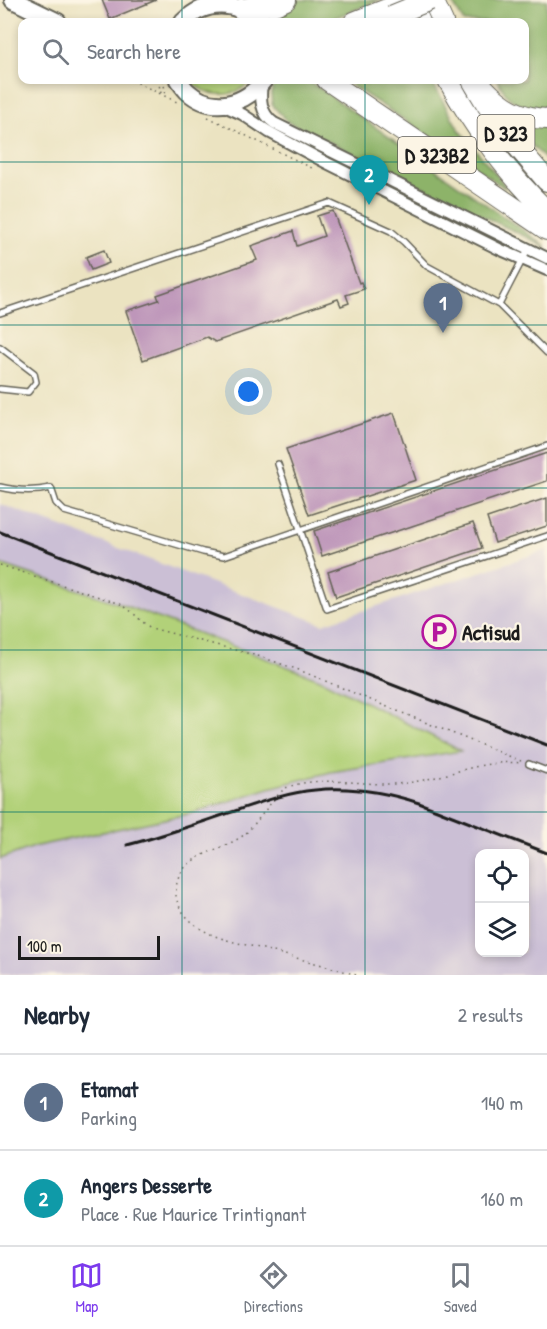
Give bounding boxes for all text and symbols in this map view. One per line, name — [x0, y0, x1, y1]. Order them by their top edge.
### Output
search box — [18, 18, 529, 84]
icon: search — [39, 35, 72, 68]
text: Search here — [87, 36, 181, 66]
road number: D 323 — [478, 115, 534, 151]
road number: D 323B2 — [398, 137, 476, 173]
pin: 2 — [350, 156, 388, 205]
pin: 1 — [424, 284, 462, 333]
your location — [234, 377, 263, 406]
parking icon: Actisud — [421, 614, 457, 650]
place label: Actisud — [462, 617, 520, 647]
map controls — [475, 849, 529, 957]
button: locate — [475, 849, 529, 903]
button: layers — [475, 903, 529, 957]
scale bar — [18, 933, 160, 960]
text: 100 m — [27, 935, 62, 957]
text: Nearby — [24, 997, 90, 1032]
text: 2 results — [458, 1001, 523, 1028]
text: Etamat — [81, 1074, 138, 1104]
text: 1 — [40, 1089, 47, 1116]
text: 140 m — [481, 1089, 523, 1116]
text: Parking — [81, 1104, 137, 1131]
text: Angers Desserte — [81, 1170, 212, 1200]
text: 2 — [39, 1185, 48, 1212]
text: 160 m — [481, 1185, 523, 1212]
text: Place · Rue Maurice Trintignant — [81, 1200, 306, 1227]
tab: Map — [70, 1259, 103, 1317]
tab: Directions — [244, 1259, 303, 1317]
tab: Saved — [444, 1259, 477, 1317]

